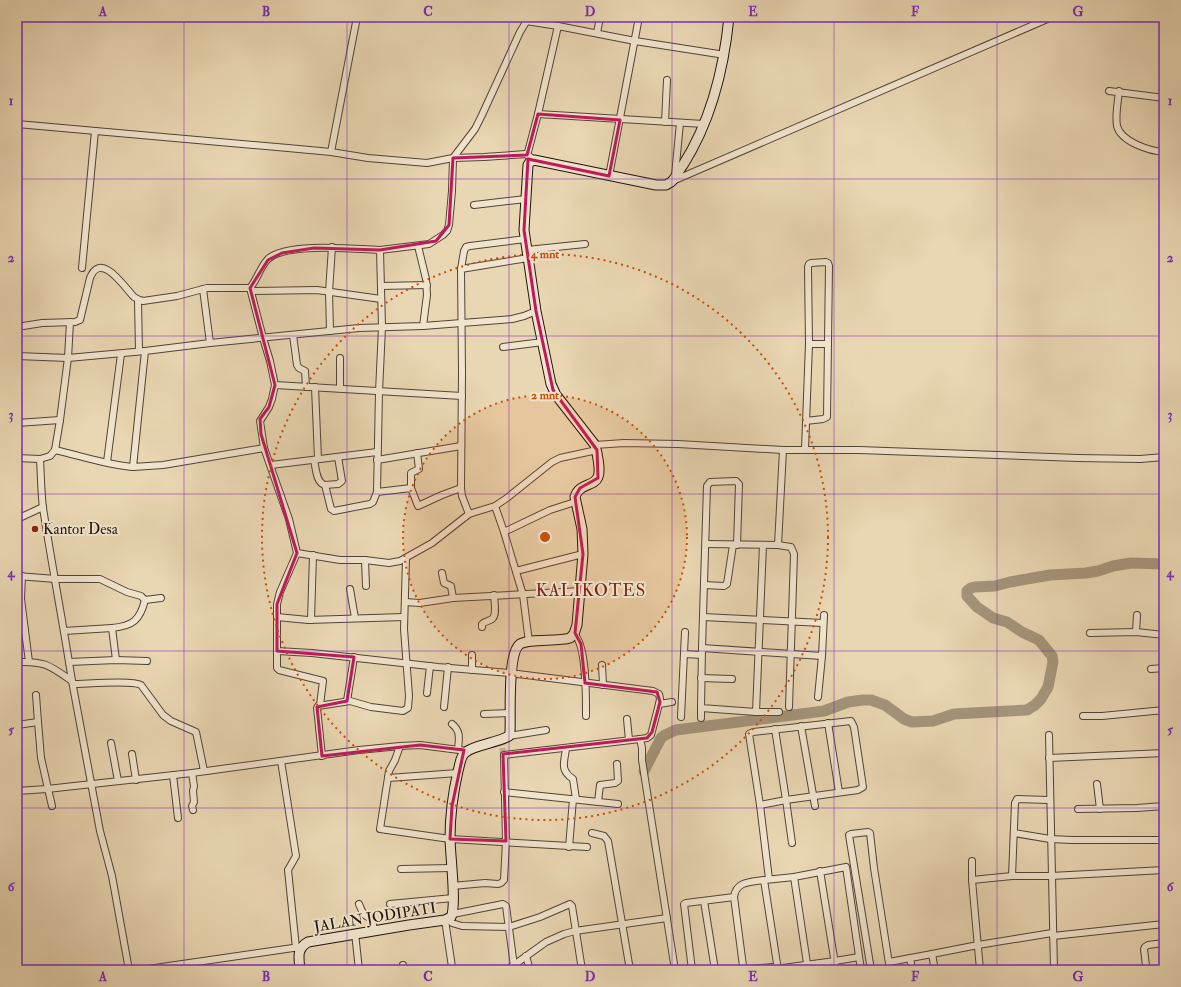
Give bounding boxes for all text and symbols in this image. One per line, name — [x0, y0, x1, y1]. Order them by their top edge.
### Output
text: A — [98, 4, 108, 20]
text: B — [262, 4, 270, 20]
text: C — [423, 4, 433, 20]
text: D — [585, 4, 596, 20]
text: E — [748, 4, 758, 20]
text: F — [911, 4, 920, 20]
text: G — [1073, 4, 1084, 20]
text: 1 — [9, 93, 14, 109]
text: 1 — [1168, 93, 1173, 109]
text: 4 mnt — [530, 247, 559, 262]
text: 2 — [8, 250, 15, 266]
text: 2 — [1167, 250, 1174, 266]
text: 2 mnt — [531, 388, 559, 403]
text: 3 — [9, 407, 14, 423]
text: 3 — [1168, 407, 1173, 423]
place label: Kantor Desa — [43, 520, 119, 539]
marker: Kantor Desa — [30, 524, 40, 534]
centre of rings — [538, 530, 552, 544]
text: 4 — [6, 565, 15, 581]
text: 4 — [1165, 565, 1174, 581]
district label: KALIKOTES — [536, 580, 646, 601]
text: 5 — [8, 722, 14, 738]
text: 5 — [1167, 722, 1173, 738]
text: 6 — [8, 879, 16, 895]
text: 6 — [1167, 879, 1175, 895]
street label: JALAN JODIPATI — [312, 898, 438, 938]
text: A — [98, 969, 108, 985]
text: B — [262, 969, 270, 985]
text: C — [423, 969, 433, 985]
text: D — [585, 969, 596, 985]
text: E — [748, 969, 758, 985]
text: F — [911, 969, 920, 985]
text: G — [1073, 969, 1084, 985]

